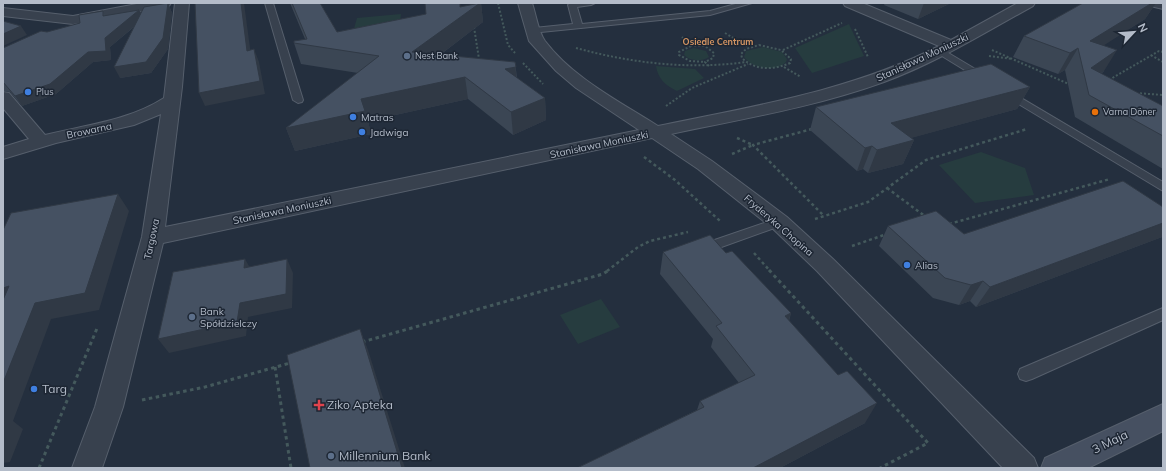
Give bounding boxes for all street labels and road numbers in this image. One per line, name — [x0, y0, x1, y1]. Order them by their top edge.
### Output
street label: Stanisława Moniuszki — [874, 30, 970, 85]
street label: Browarna — [65, 119, 113, 142]
street label: Stanisława Moniuszki — [549, 128, 650, 161]
street label: Fryderyka Chopina — [741, 192, 816, 259]
street label: Stanisława Moniuszki — [232, 194, 333, 227]
street label: Targowa — [141, 218, 162, 261]
street label: 3 Maja — [1089, 427, 1130, 457]

